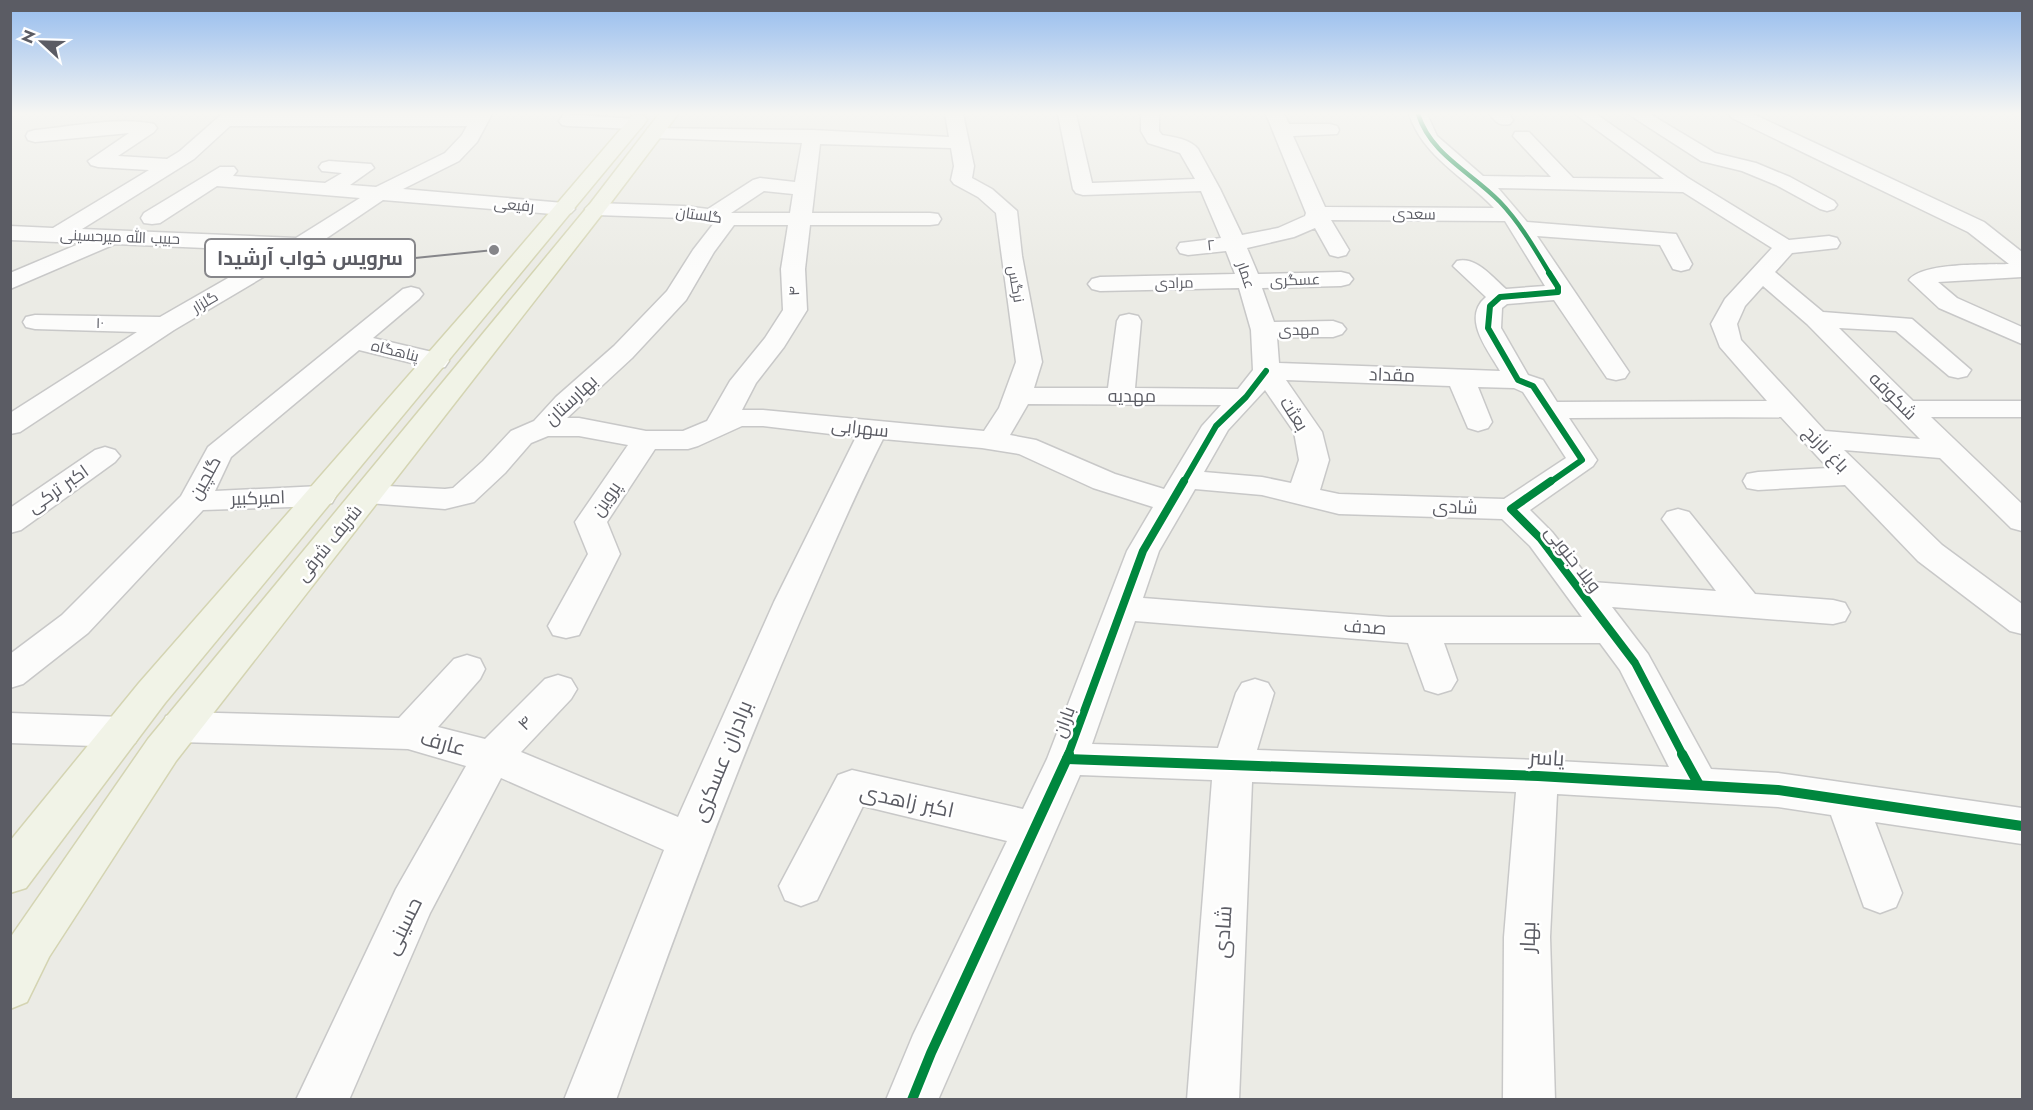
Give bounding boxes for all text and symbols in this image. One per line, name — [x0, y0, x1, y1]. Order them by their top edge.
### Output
north arrow — [12, 12, 72, 72]
text: N — [16, 26, 42, 47]
street label: رفیعی — [493, 192, 535, 218]
street label: گلستان — [674, 201, 724, 229]
street label: سعدی — [1392, 203, 1436, 225]
street label: حبیب الله میرحسینی — [60, 224, 180, 250]
street label: ۲ — [1206, 234, 1216, 256]
callout: سرویس خواب آرشیدا — [205, 239, 415, 277]
text: سرویس خواب آرشیدا — [217, 244, 403, 273]
street label: عمار — [1231, 258, 1261, 292]
street label: نرگس — [1002, 264, 1030, 304]
street label: عسگری — [1269, 268, 1321, 292]
street label: مرادی — [1154, 272, 1194, 294]
street label: ۴ — [783, 285, 805, 297]
street label: گلزار — [187, 286, 222, 319]
street label: ۱۰ — [96, 312, 104, 334]
street label: مهدی — [1278, 319, 1320, 341]
street label: پناهگاه — [369, 334, 421, 368]
street label: مقداد — [1368, 361, 1416, 389]
street label: شکوفه — [1863, 366, 1923, 426]
street label: بهارستان — [539, 369, 603, 431]
street label: مهدیه — [1108, 383, 1156, 409]
street label: بعثت — [1273, 392, 1315, 436]
street label: سهرابی — [830, 412, 890, 444]
street label: باغ نارنج — [1797, 420, 1855, 478]
street label: گلچین — [182, 451, 228, 505]
street label: اکبر ترکی — [22, 458, 94, 520]
street label: پروین — [585, 476, 627, 522]
street label: امیرکبیر — [229, 484, 286, 512]
street label: شادی — [1432, 493, 1478, 521]
street label: شریف شرقی — [290, 499, 368, 587]
street label: ویلا جنوبی — [1539, 520, 1607, 598]
street label: صدف — [1343, 613, 1387, 641]
street label: برادران عسکری — [684, 696, 760, 826]
street label: باران — [1046, 703, 1082, 741]
street label: ۴ — [511, 710, 539, 736]
street label: عارف — [417, 723, 469, 763]
street label: یاسر — [1528, 742, 1566, 774]
street label: اکبر زاهدی — [857, 776, 957, 826]
street label: حسینی — [376, 892, 430, 960]
street label: شادی — [1206, 905, 1240, 959]
street label: بهار — [1512, 921, 1544, 954]

